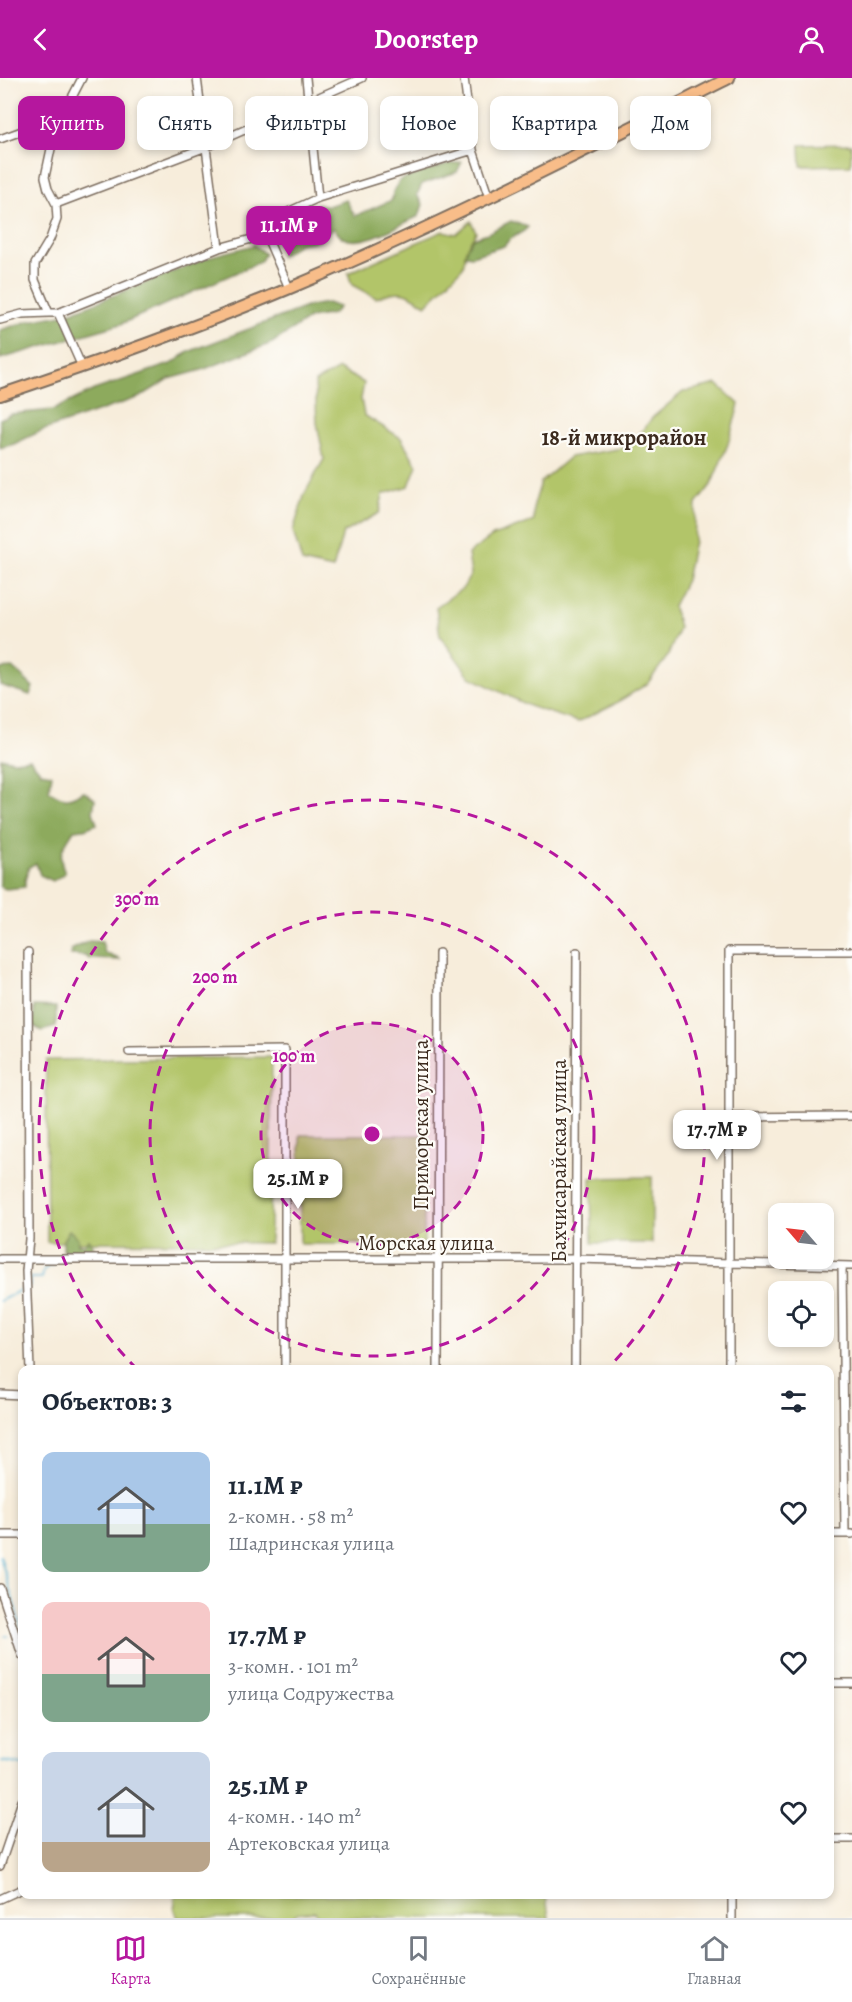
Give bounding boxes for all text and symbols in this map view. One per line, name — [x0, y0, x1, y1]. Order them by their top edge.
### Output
text: Doorstep — [374, 21, 478, 57]
icon: back — [24, 23, 57, 56]
icon: person — [795, 23, 828, 56]
chip: Купить — [18, 96, 125, 150]
chip: Снять — [137, 96, 233, 150]
chip: Фильтры — [245, 96, 368, 150]
chip: Новое — [380, 96, 478, 150]
chip: Квартира — [490, 96, 618, 150]
chip: Дом — [630, 96, 711, 150]
pin: 11.1M ₽ — [234, 206, 344, 257]
text: 11.1M ₽ — [260, 212, 318, 239]
district label: 18-й микрорайон — [541, 423, 707, 453]
text: 300 m — [115, 887, 159, 911]
text: 200 m — [192, 965, 238, 989]
street label: Приморская улица — [407, 1039, 435, 1211]
text: 100 m — [273, 1044, 315, 1068]
street label: Бахчисарайская улица — [545, 1059, 573, 1263]
pin: 17.7M ₽ — [662, 1110, 772, 1161]
text: 17.7M ₽ — [687, 1116, 747, 1143]
centre of rings — [362, 1124, 382, 1144]
pin: 25.1M ₽ — [243, 1159, 353, 1210]
text: 25.1M ₽ — [267, 1165, 329, 1192]
north arrow — [768, 1203, 834, 1269]
map controls — [768, 1203, 834, 1347]
street label: Морская улица — [358, 1229, 494, 1257]
button: locate — [768, 1281, 834, 1347]
text: Объектов: 3 — [42, 1384, 172, 1419]
icon: filters — [777, 1385, 810, 1418]
text: 11.1M ₽ — [228, 1468, 303, 1503]
icon: home — [90, 1476, 162, 1548]
icon: heart — [777, 1496, 810, 1529]
text: 2-комн. · 58 m² — [228, 1503, 353, 1530]
text: Шадринская улица — [228, 1530, 394, 1557]
text: 17.7M ₽ — [228, 1618, 306, 1653]
icon: home — [90, 1626, 162, 1698]
icon: heart — [777, 1646, 810, 1679]
text: 3-комн. · 101 m² — [228, 1653, 358, 1680]
text: улица Содружества — [228, 1680, 394, 1707]
text: 25.1M ₽ — [228, 1768, 308, 1803]
icon: home — [90, 1776, 162, 1848]
icon: heart — [777, 1796, 810, 1829]
text: 4-комн. · 140 m² — [228, 1803, 361, 1830]
text: Артековская улица — [228, 1830, 390, 1857]
tab: Карта — [110, 1932, 151, 1990]
tab: Сохранённые — [372, 1932, 466, 1990]
tab: Главная — [687, 1932, 742, 1990]

